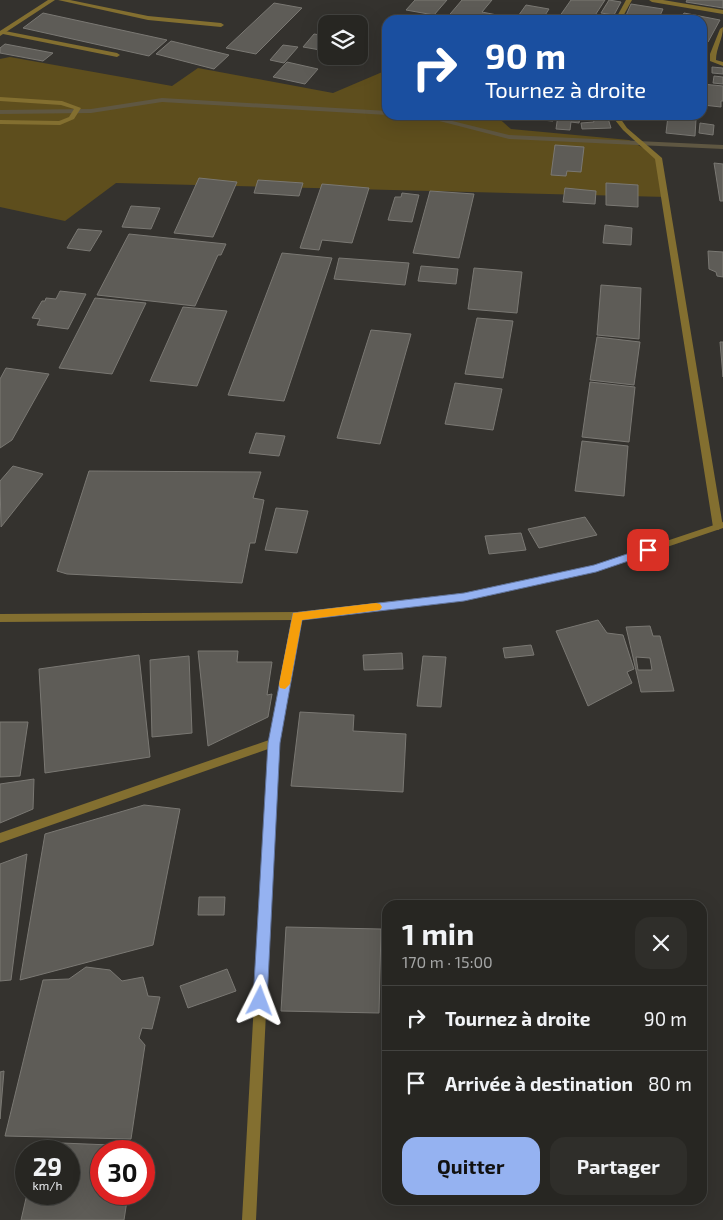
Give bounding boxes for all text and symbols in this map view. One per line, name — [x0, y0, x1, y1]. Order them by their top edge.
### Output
map controls — [318, 15, 368, 65]
button: layers — [318, 15, 368, 65]
text: 90 m — [485, 34, 566, 76]
icon: right — [402, 35, 467, 100]
text: Tournez à droite — [485, 76, 646, 102]
pin — [627, 529, 669, 571]
icon: arrive — [634, 536, 662, 564]
text: 1 min — [402, 915, 474, 951]
button: close — [635, 917, 687, 969]
text: 170 m · 15:00 — [402, 952, 493, 971]
position arrow — [233, 974, 285, 1026]
icon: right — [402, 1004, 430, 1032]
text: Tournez à droite — [445, 1007, 591, 1030]
text: 90 m — [644, 1007, 687, 1030]
icon: arrive — [402, 1069, 430, 1097]
text: Arrivée à destination — [445, 1072, 633, 1095]
text: 80 m — [648, 1072, 692, 1095]
button: Quitter — [402, 1137, 540, 1195]
button: Partager — [550, 1137, 687, 1195]
speed limit sign: 30 — [90, 1140, 155, 1205]
text: 29 — [33, 1151, 62, 1181]
text: km/h — [33, 1178, 62, 1192]

